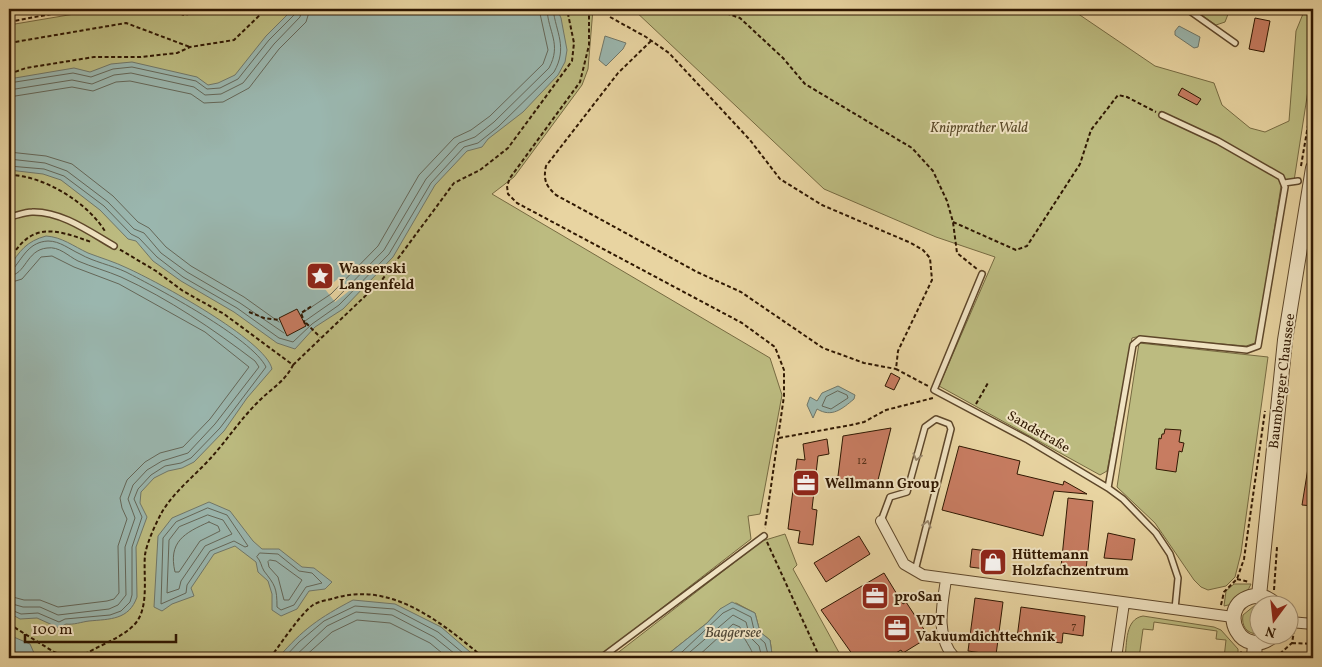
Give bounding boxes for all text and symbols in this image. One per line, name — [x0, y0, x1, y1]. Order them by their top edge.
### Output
park label: Knipprather Wald — [930, 119, 1028, 138]
place label: Wasserski Langenfeld — [339, 260, 415, 295]
place icon: Wasserski Langenfeld — [305, 261, 335, 291]
street label: Baumberger Chaussee — [1265, 312, 1300, 450]
street label: Sandstraße — [1003, 407, 1073, 458]
one-way arrow — [912, 453, 922, 461]
house number: 12 — [857, 454, 867, 469]
office icon: Wellmann Group — [791, 468, 821, 498]
place label: Wellmann Group — [825, 475, 939, 494]
one-way arrow — [921, 520, 931, 528]
place label: Hüttemann Holzfachzentrum — [1012, 546, 1129, 581]
shop icon: Hüttemann Holzfachzentrum — [978, 547, 1008, 577]
office icon: proSan — [860, 581, 890, 611]
place label: proSan — [894, 588, 942, 607]
north arrow — [1250, 594, 1300, 644]
scale bar — [25, 612, 176, 644]
place label: VDT Vakuumdichttechnik — [916, 612, 1056, 647]
office icon: VDT Vakuumdichttechnik — [882, 613, 912, 643]
house number: 7 — [1071, 619, 1077, 634]
text: 100 m — [32, 620, 72, 641]
text: N — [1264, 621, 1278, 642]
water label: Baggersee — [705, 623, 762, 644]

